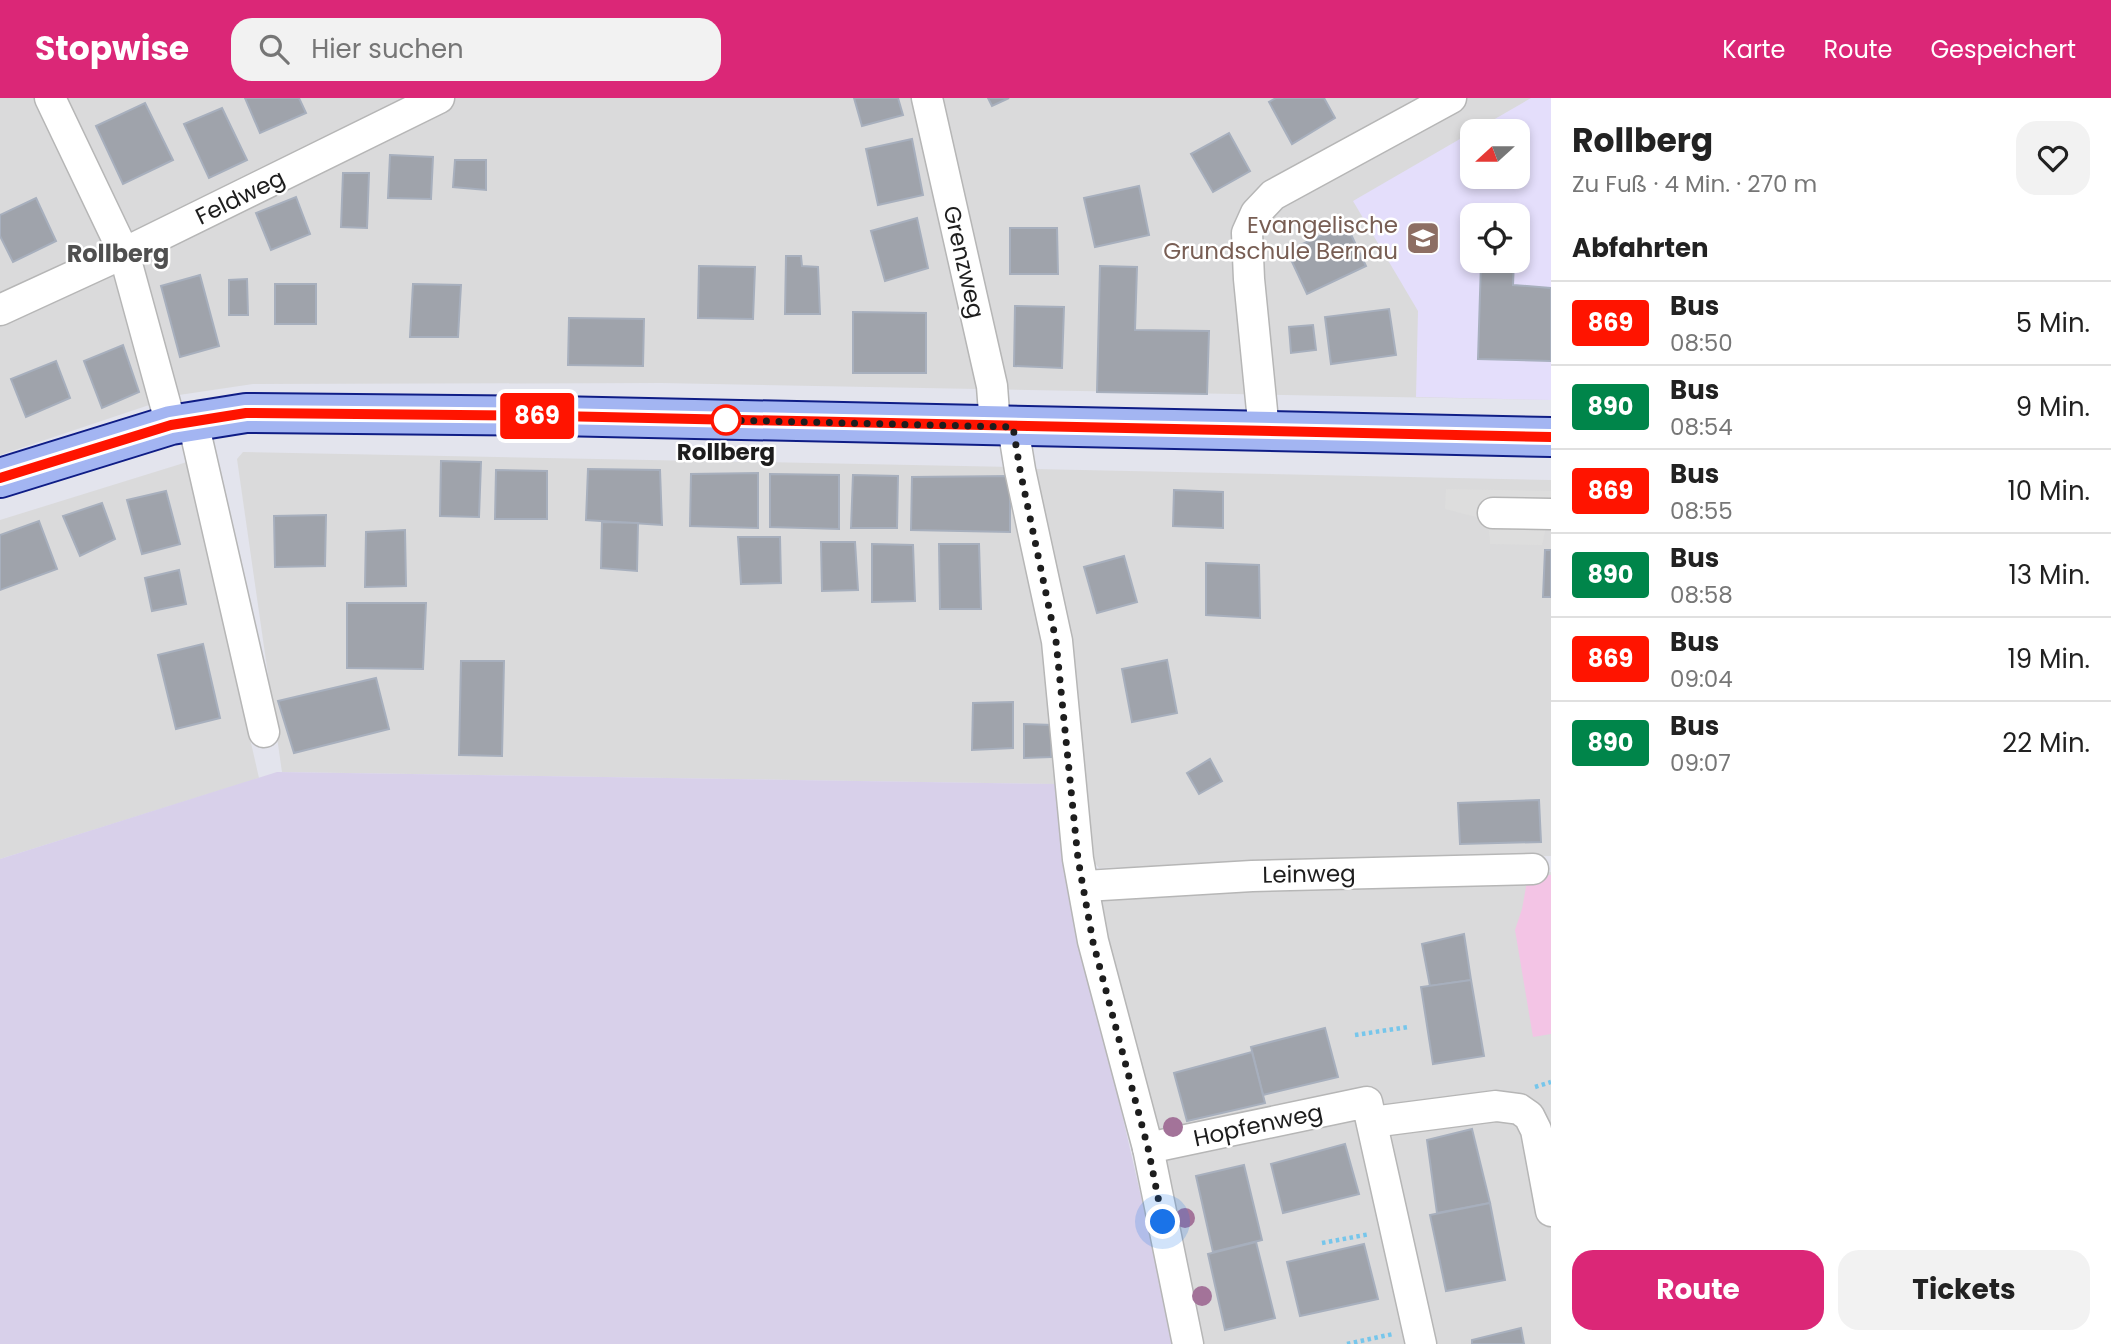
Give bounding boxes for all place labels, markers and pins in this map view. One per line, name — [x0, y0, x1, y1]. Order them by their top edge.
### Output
place label: Evangelische Grundschule Bernau — [1163, 209, 1398, 267]
school or university icon: Evangelische Grundschule Bernau — [1404, 219, 1442, 257]
marker: Rollberg — [711, 405, 741, 435]
place label: Rollberg — [677, 436, 775, 468]

